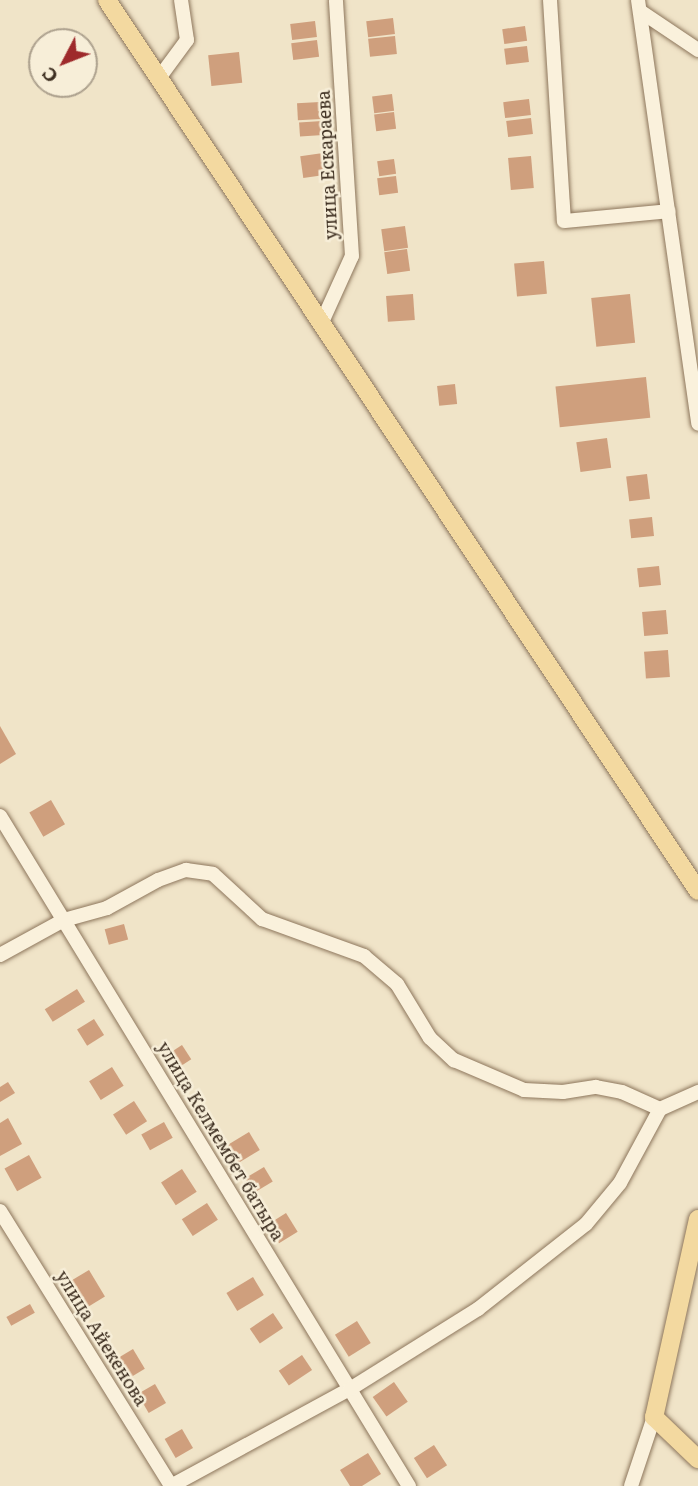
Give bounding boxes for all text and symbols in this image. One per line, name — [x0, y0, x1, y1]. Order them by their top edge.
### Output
north arrow — [28, 28, 98, 98]
text: С — [34, 61, 64, 90]
street label: улица Ескараева — [312, 90, 342, 240]
street label: улица Келмембет батыра — [153, 1037, 289, 1245]
street label: улица Айекенова — [52, 1266, 152, 1410]

